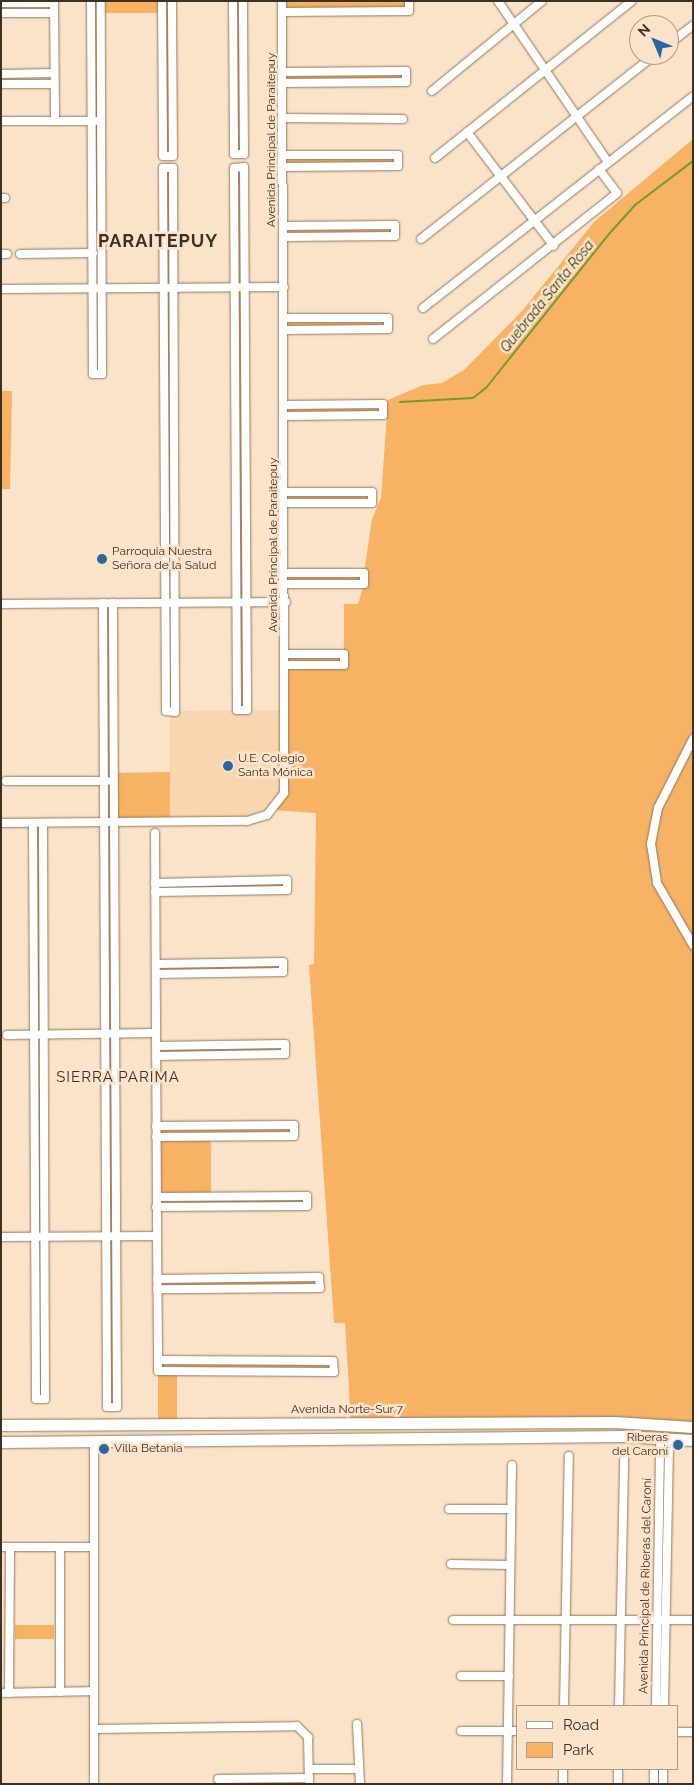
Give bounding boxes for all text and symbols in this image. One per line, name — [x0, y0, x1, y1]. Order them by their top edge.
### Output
north arrow — [629, 15, 679, 65]
text: N — [635, 21, 654, 40]
street label: Avenida Principal de Paraitepuy — [265, 52, 279, 228]
district label: PARAITEPUY — [97, 230, 219, 252]
water label: Quebrada Santa Rosa — [497, 237, 597, 355]
street label: Avenida Principal de Paraitepuy — [267, 457, 281, 633]
place label: Parroquia Nuestra Señora de la Salud — [112, 545, 216, 573]
marker: Parroquia Nuestra Señora de la Salud — [96, 553, 108, 565]
place label: U.E. Colegio Santa Mónica — [238, 752, 313, 780]
marker: U.E. Colegio Santa Mónica — [222, 760, 234, 772]
district label: SIERRA PARIMA — [54, 1069, 182, 1087]
street label: Avenida Norte-Sur 7 — [291, 1403, 403, 1417]
place label: Riberas del Caroní — [612, 1431, 668, 1459]
marker: Riberas del Caroní — [672, 1439, 684, 1451]
place label: Villa Betania — [114, 1442, 183, 1456]
marker: Villa Betania — [98, 1443, 110, 1455]
street label: Avenida Principal de Riberas del Caroní — [637, 1478, 655, 1694]
legend — [516, 1705, 679, 1770]
text: Road — [563, 1716, 599, 1734]
text: Park — [563, 1741, 594, 1759]

